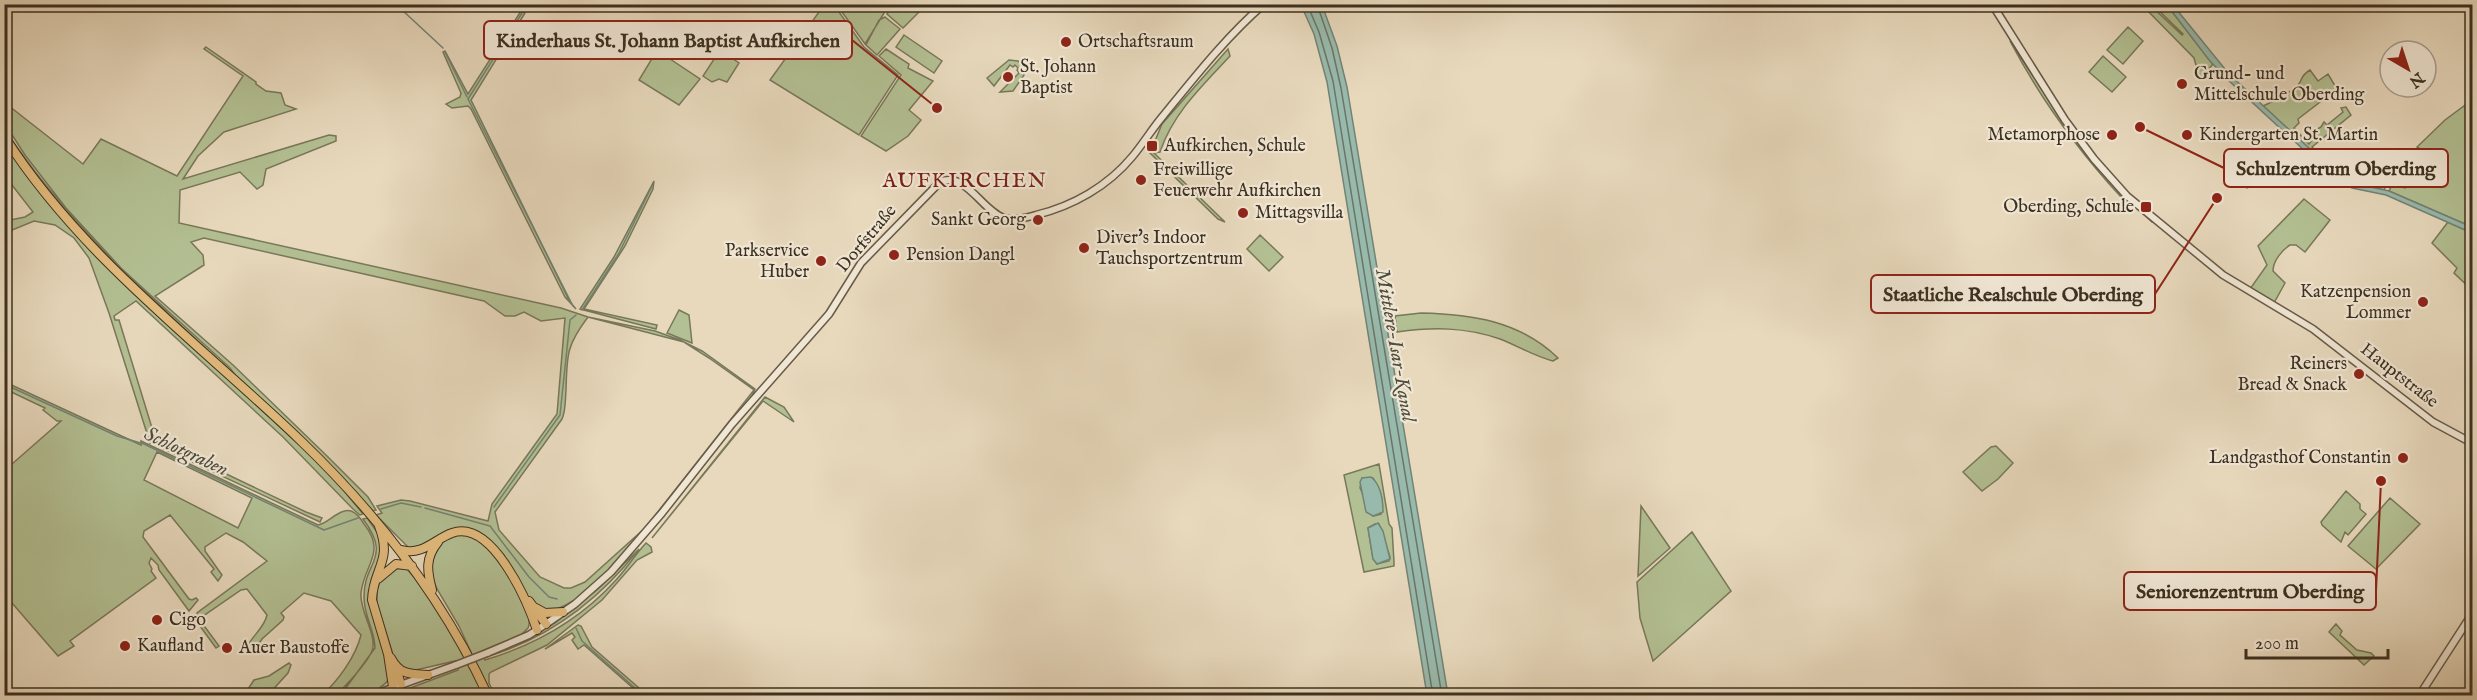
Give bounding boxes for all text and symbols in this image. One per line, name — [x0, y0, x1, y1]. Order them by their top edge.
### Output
callout: Kinderhaus St. Johann Baptist Aufkirchen — [484, 21, 852, 59]
text: Kinderhaus St. Johann Baptist Aufkirchen — [496, 29, 841, 54]
place label: Ortschaftsraum — [1078, 31, 1194, 54]
marker: Ortschaftsraum — [1059, 35, 1073, 49]
north arrow — [2378, 39, 2438, 99]
place label: St. Johann Baptist — [1020, 56, 1097, 100]
place label: Grund- und Mittelschule Oberding — [2194, 63, 2365, 107]
text: N — [2404, 66, 2429, 91]
marker: St. Johann Baptist — [1001, 70, 1015, 84]
marker: Grund- und Mittelschule Oberding — [2175, 77, 2189, 91]
place label: Metamorphose — [1987, 124, 2100, 147]
place label: Kindergarten St. Martin — [2199, 124, 2379, 147]
marker: Metamorphose — [2105, 128, 2119, 142]
marker: Kindergarten St. Martin — [2180, 128, 2194, 142]
place label: Aufkirchen, Schule — [1163, 135, 1306, 158]
marker: Aufkirchen, Schule — [1145, 139, 1159, 153]
callout: Schulzentrum Oberding — [2224, 149, 2448, 187]
text: Schulzentrum Oberding — [2236, 157, 2437, 182]
place label: Freiwillige Feuerwehr Aufkirchen — [1153, 159, 1322, 203]
district label: AUFKIRCHEN — [882, 168, 1048, 195]
marker: Freiwillige Feuerwehr Aufkirchen — [1134, 173, 1148, 187]
place label: Oberding, Schule — [2003, 196, 2134, 219]
street label: Dorfstraße — [832, 200, 902, 278]
marker: Oberding, Schule — [2139, 200, 2153, 214]
place label: Mittagsvilla — [1255, 202, 1344, 225]
marker: Mittagsvilla — [1236, 206, 1250, 220]
place label: Sankt Georg — [931, 209, 1026, 232]
marker: Sankt Georg — [1031, 213, 1045, 227]
place label: Diver's Indoor Tauchsportzentrum — [1096, 227, 1243, 271]
place label: Parkservice Huber — [725, 240, 809, 284]
marker: Diver's Indoor Tauchsportzentrum — [1077, 241, 1091, 255]
place label: Pension Dangl — [906, 244, 1015, 267]
marker: Pension Dangl — [887, 248, 901, 262]
marker: Parkservice Huber — [814, 254, 828, 268]
water label: Mittlere-Isar-Kanal — [1369, 266, 1421, 426]
callout: Staatliche Realschule Oberding — [1871, 275, 2155, 313]
place label: Katzenpension Lommer — [2300, 281, 2411, 325]
text: Staatliche Realschule Oberding — [1883, 283, 2144, 308]
marker: Katzenpension Lommer — [2416, 295, 2430, 309]
street label: Hauptstraße — [2355, 338, 2443, 414]
place label: Reiners Bread & Snack — [2238, 353, 2347, 397]
marker: Reiners Bread & Snack — [2352, 367, 2366, 381]
water label: Schlotgraben — [139, 422, 232, 483]
place label: Landgasthof Constantin — [2209, 447, 2391, 470]
marker: Landgasthof Constantin — [2396, 451, 2410, 465]
callout: Seniorenzentrum Oberding — [2124, 572, 2376, 610]
text: Seniorenzentrum Oberding — [2136, 580, 2365, 605]
place label: Cigo — [169, 609, 206, 632]
marker: Cigo — [150, 613, 164, 627]
scale bar — [2246, 622, 2388, 660]
text: 200 m — [2255, 633, 2299, 656]
place label: Kaufland — [137, 635, 204, 658]
place label: Auer Baustoffe — [238, 637, 349, 660]
marker: Kaufland — [118, 639, 132, 653]
marker: Auer Baustoffe — [220, 641, 234, 655]

